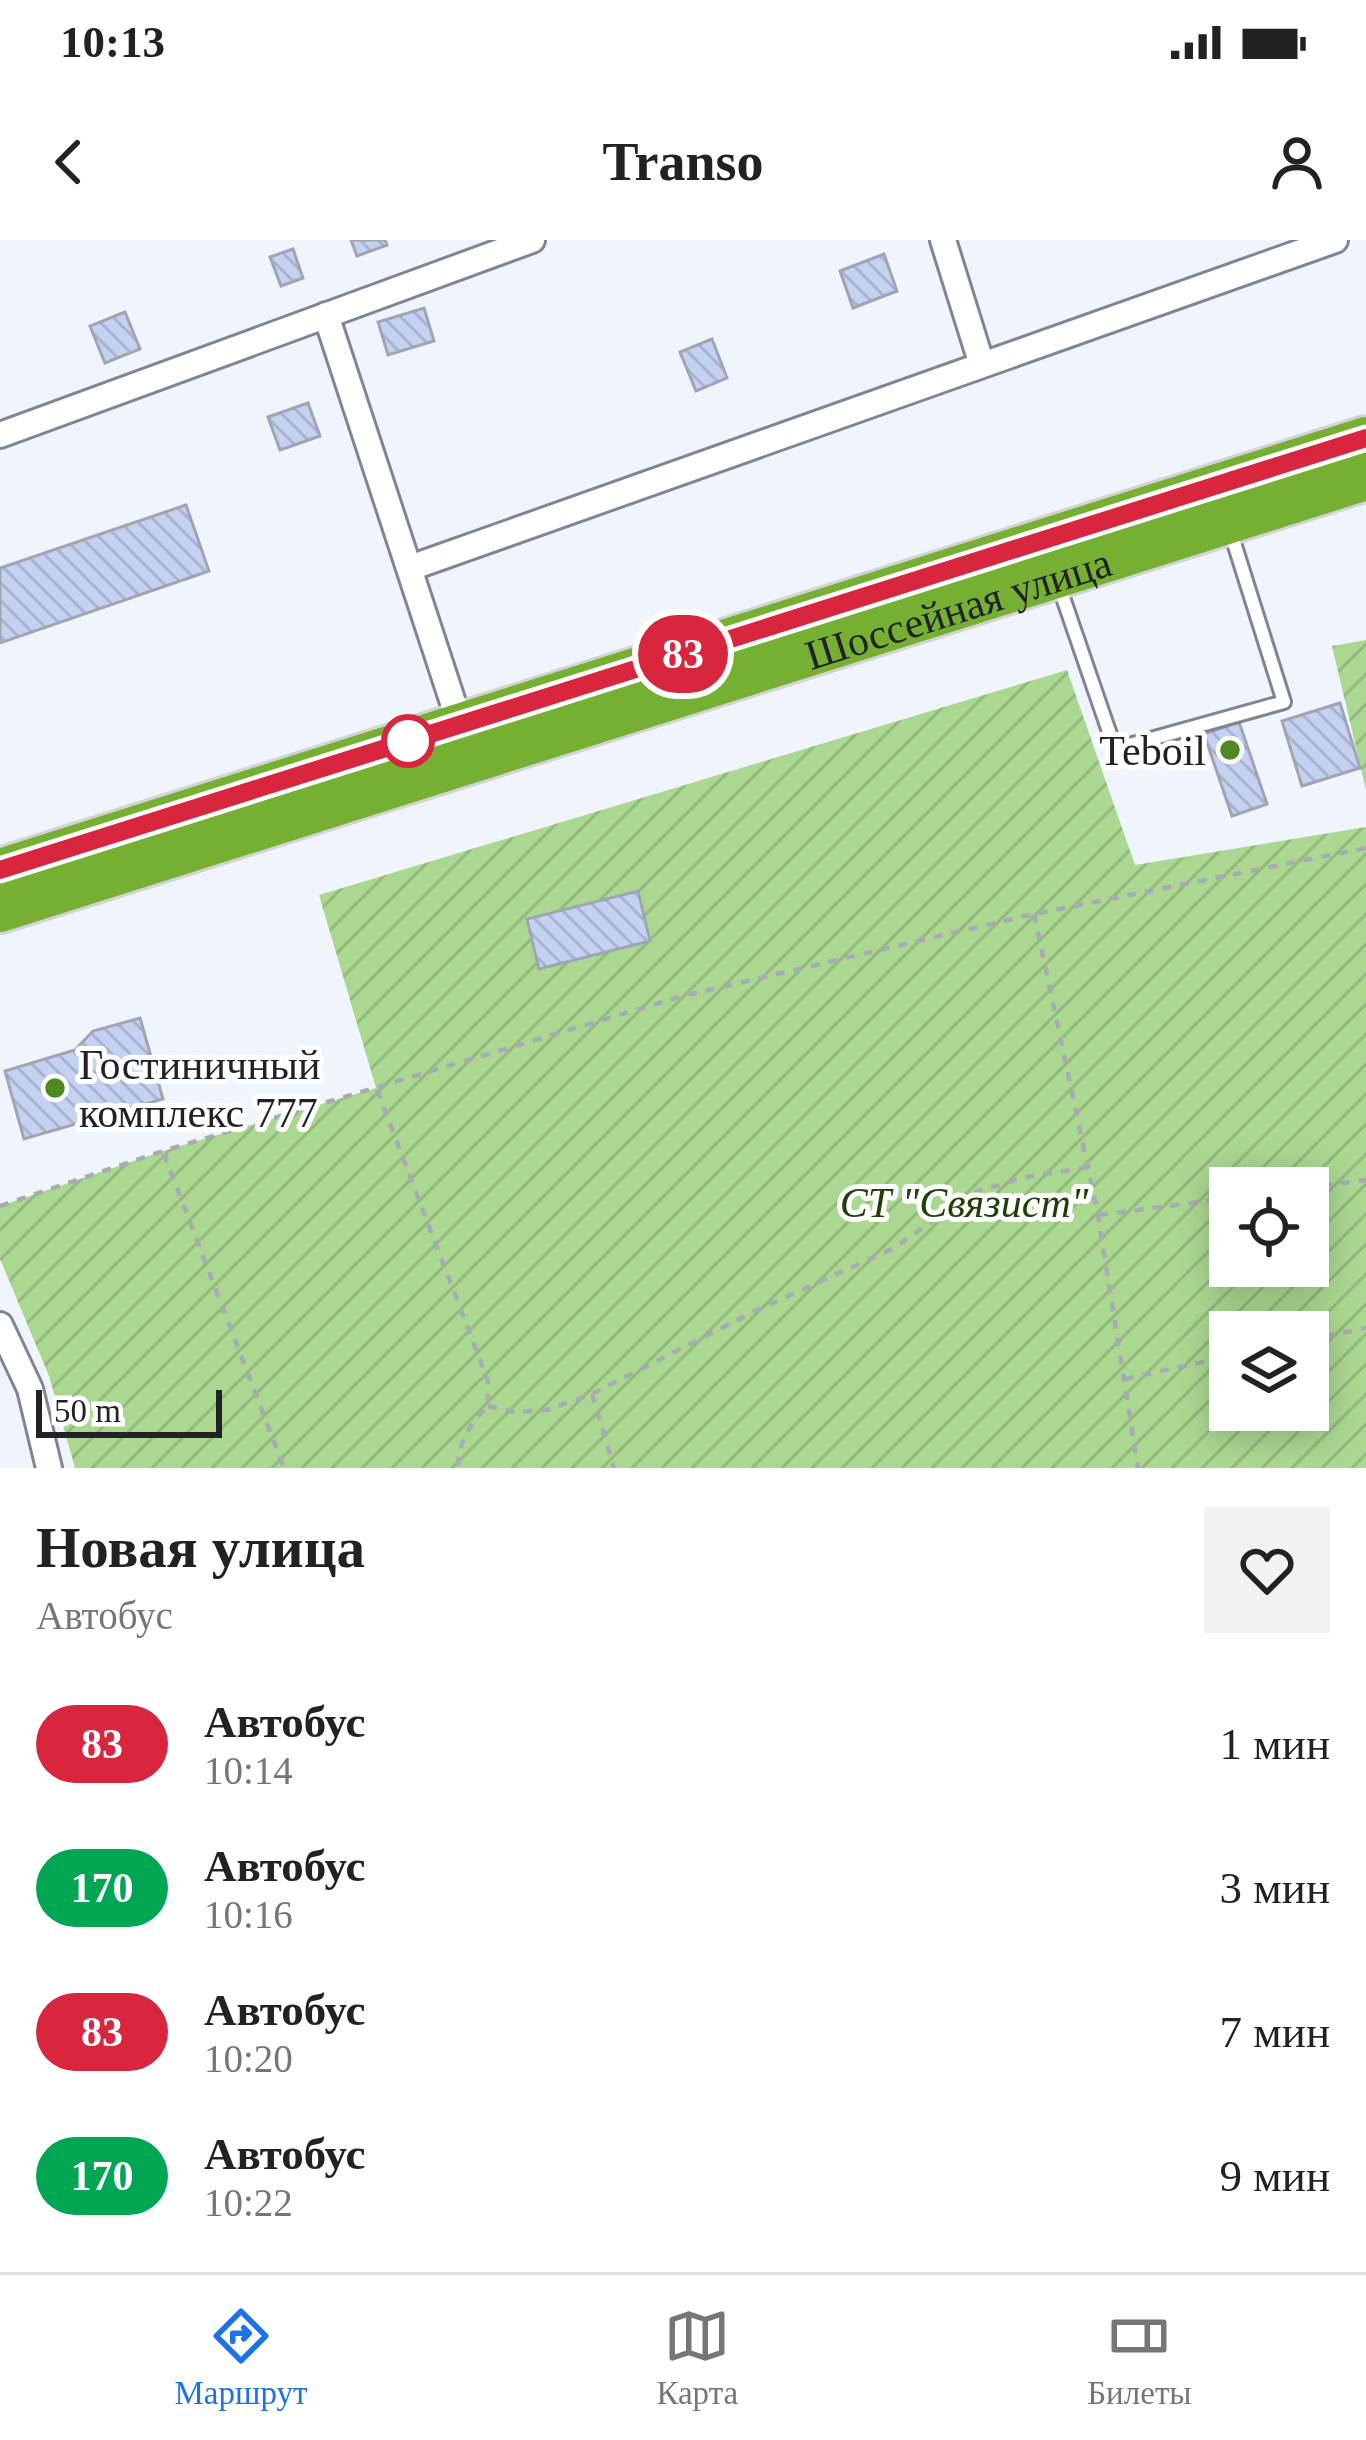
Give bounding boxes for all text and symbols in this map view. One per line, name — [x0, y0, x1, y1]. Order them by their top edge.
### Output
text: 10:13 — [60, 17, 165, 67]
icon: back — [36, 129, 102, 195]
icon: person — [1264, 129, 1330, 195]
text: Transo — [602, 132, 764, 192]
street label: Шоссейная улица — [800, 539, 1117, 679]
line badge: 83 — [629, 615, 737, 693]
text: 83 — [662, 631, 704, 677]
unlabelled marker — [383, 716, 433, 766]
place label: Teboil — [1099, 728, 1206, 774]
marker: Teboil — [1217, 737, 1243, 763]
place label: Гостиничный комплекс 777 — [79, 1042, 320, 1136]
marker: Гостиничный комплекс 777 — [42, 1075, 68, 1101]
map controls — [1209, 1167, 1329, 1431]
button: locate — [1209, 1167, 1329, 1287]
park label: СТ "Связист" — [840, 1180, 1089, 1226]
button: layers — [1209, 1311, 1329, 1431]
scale bar — [36, 1384, 222, 1437]
text: 50 m — [54, 1393, 121, 1429]
button: heart — [1204, 1507, 1330, 1633]
text: Новая улица — [36, 1516, 365, 1579]
text: Автобус — [36, 1594, 173, 1637]
text: Автобус — [204, 1697, 366, 1747]
text: 1 мин — [1220, 1719, 1330, 1769]
text: 83 — [81, 1721, 123, 1767]
text: 10:14 — [204, 1749, 293, 1792]
text: Автобус — [204, 1841, 366, 1891]
text: 3 мин — [1220, 1863, 1330, 1913]
text: 170 — [71, 1865, 134, 1911]
text: 10:16 — [204, 1893, 293, 1936]
text: Автобус — [204, 1985, 366, 2035]
text: 7 мин — [1220, 2007, 1330, 2057]
text: 83 — [81, 2009, 123, 2055]
text: 10:20 — [204, 2037, 293, 2080]
text: Автобус — [204, 2129, 366, 2179]
text: 9 мин — [1220, 2151, 1330, 2201]
text: 170 — [71, 2153, 134, 2199]
text: 10:22 — [204, 2181, 293, 2224]
tab: Маршрут — [175, 2303, 307, 2412]
tab: Карта — [656, 2303, 738, 2412]
tab: Билеты — [1087, 2303, 1191, 2412]

